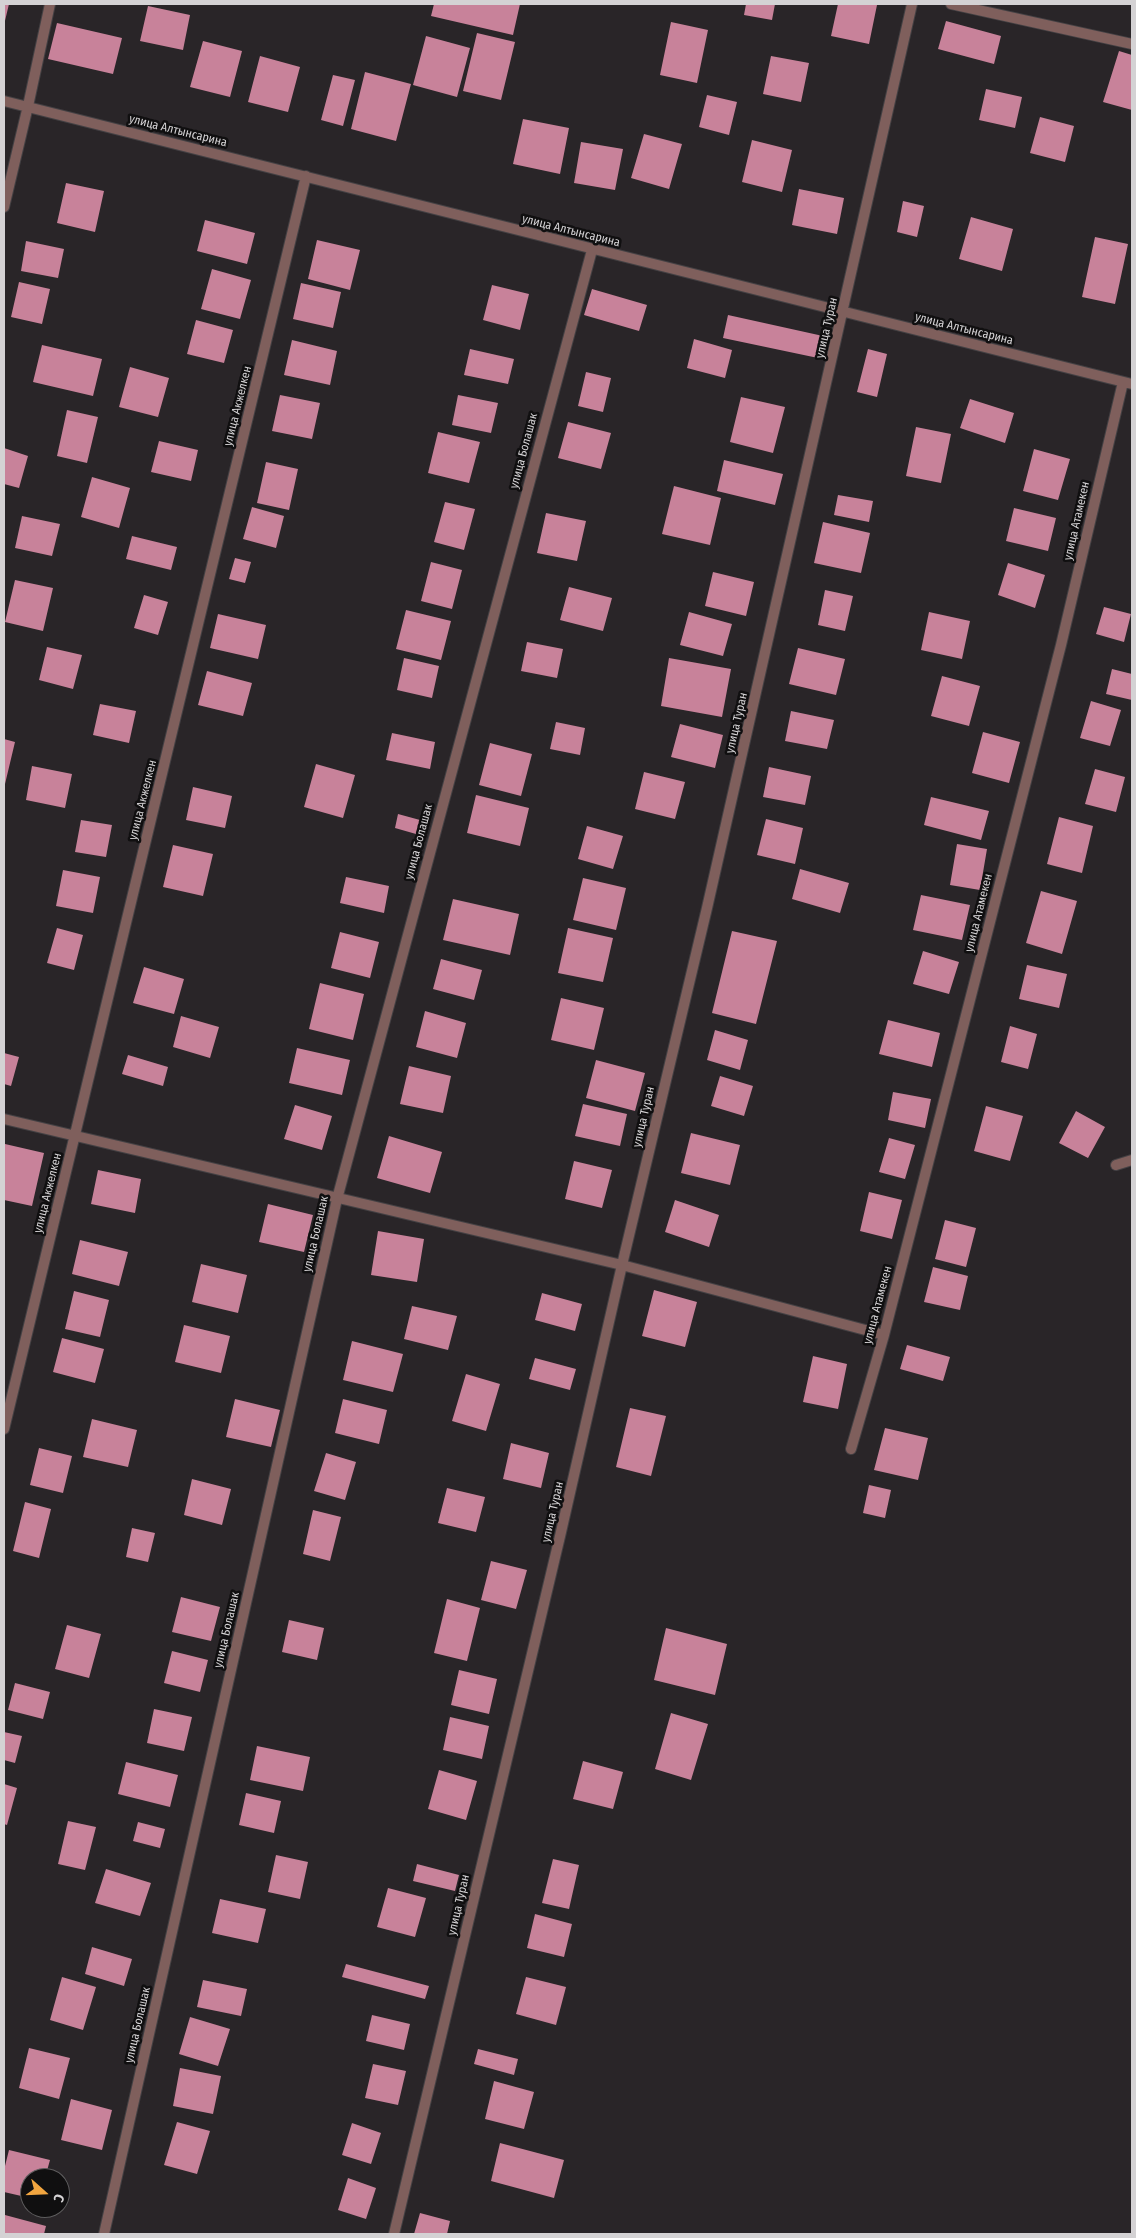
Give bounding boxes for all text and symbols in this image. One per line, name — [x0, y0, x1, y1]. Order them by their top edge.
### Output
street label: улица Алтынсарина — [127, 112, 229, 150]
street label: улица Алтынсарина — [520, 212, 622, 250]
street label: улица Туран — [813, 296, 841, 360]
street label: улица Алтынсарина — [913, 310, 1015, 348]
street label: улица Акжелкен — [221, 364, 255, 448]
street label: улица Болашак — [507, 412, 541, 490]
street label: улица Атамекен — [1061, 480, 1093, 562]
street label: улица Туран — [723, 691, 751, 755]
street label: улица Акжелкен — [126, 758, 160, 842]
street label: улица Болашак — [402, 803, 436, 881]
street label: улица Атамекен — [962, 872, 996, 954]
street label: улица Туран — [630, 1085, 658, 1149]
street label: улица Акжелкен — [31, 1151, 65, 1235]
street label: улица Болашак — [300, 1195, 332, 1273]
street label: улица Атамекен — [861, 1264, 895, 1346]
street label: улица Туран — [539, 1480, 567, 1544]
street label: улица Болашак — [211, 1591, 243, 1669]
street label: улица Туран — [445, 1873, 473, 1937]
street label: улица Болашак — [122, 1986, 154, 2064]
north arrow — [20, 2168, 70, 2218]
text: С — [49, 2192, 68, 2204]

